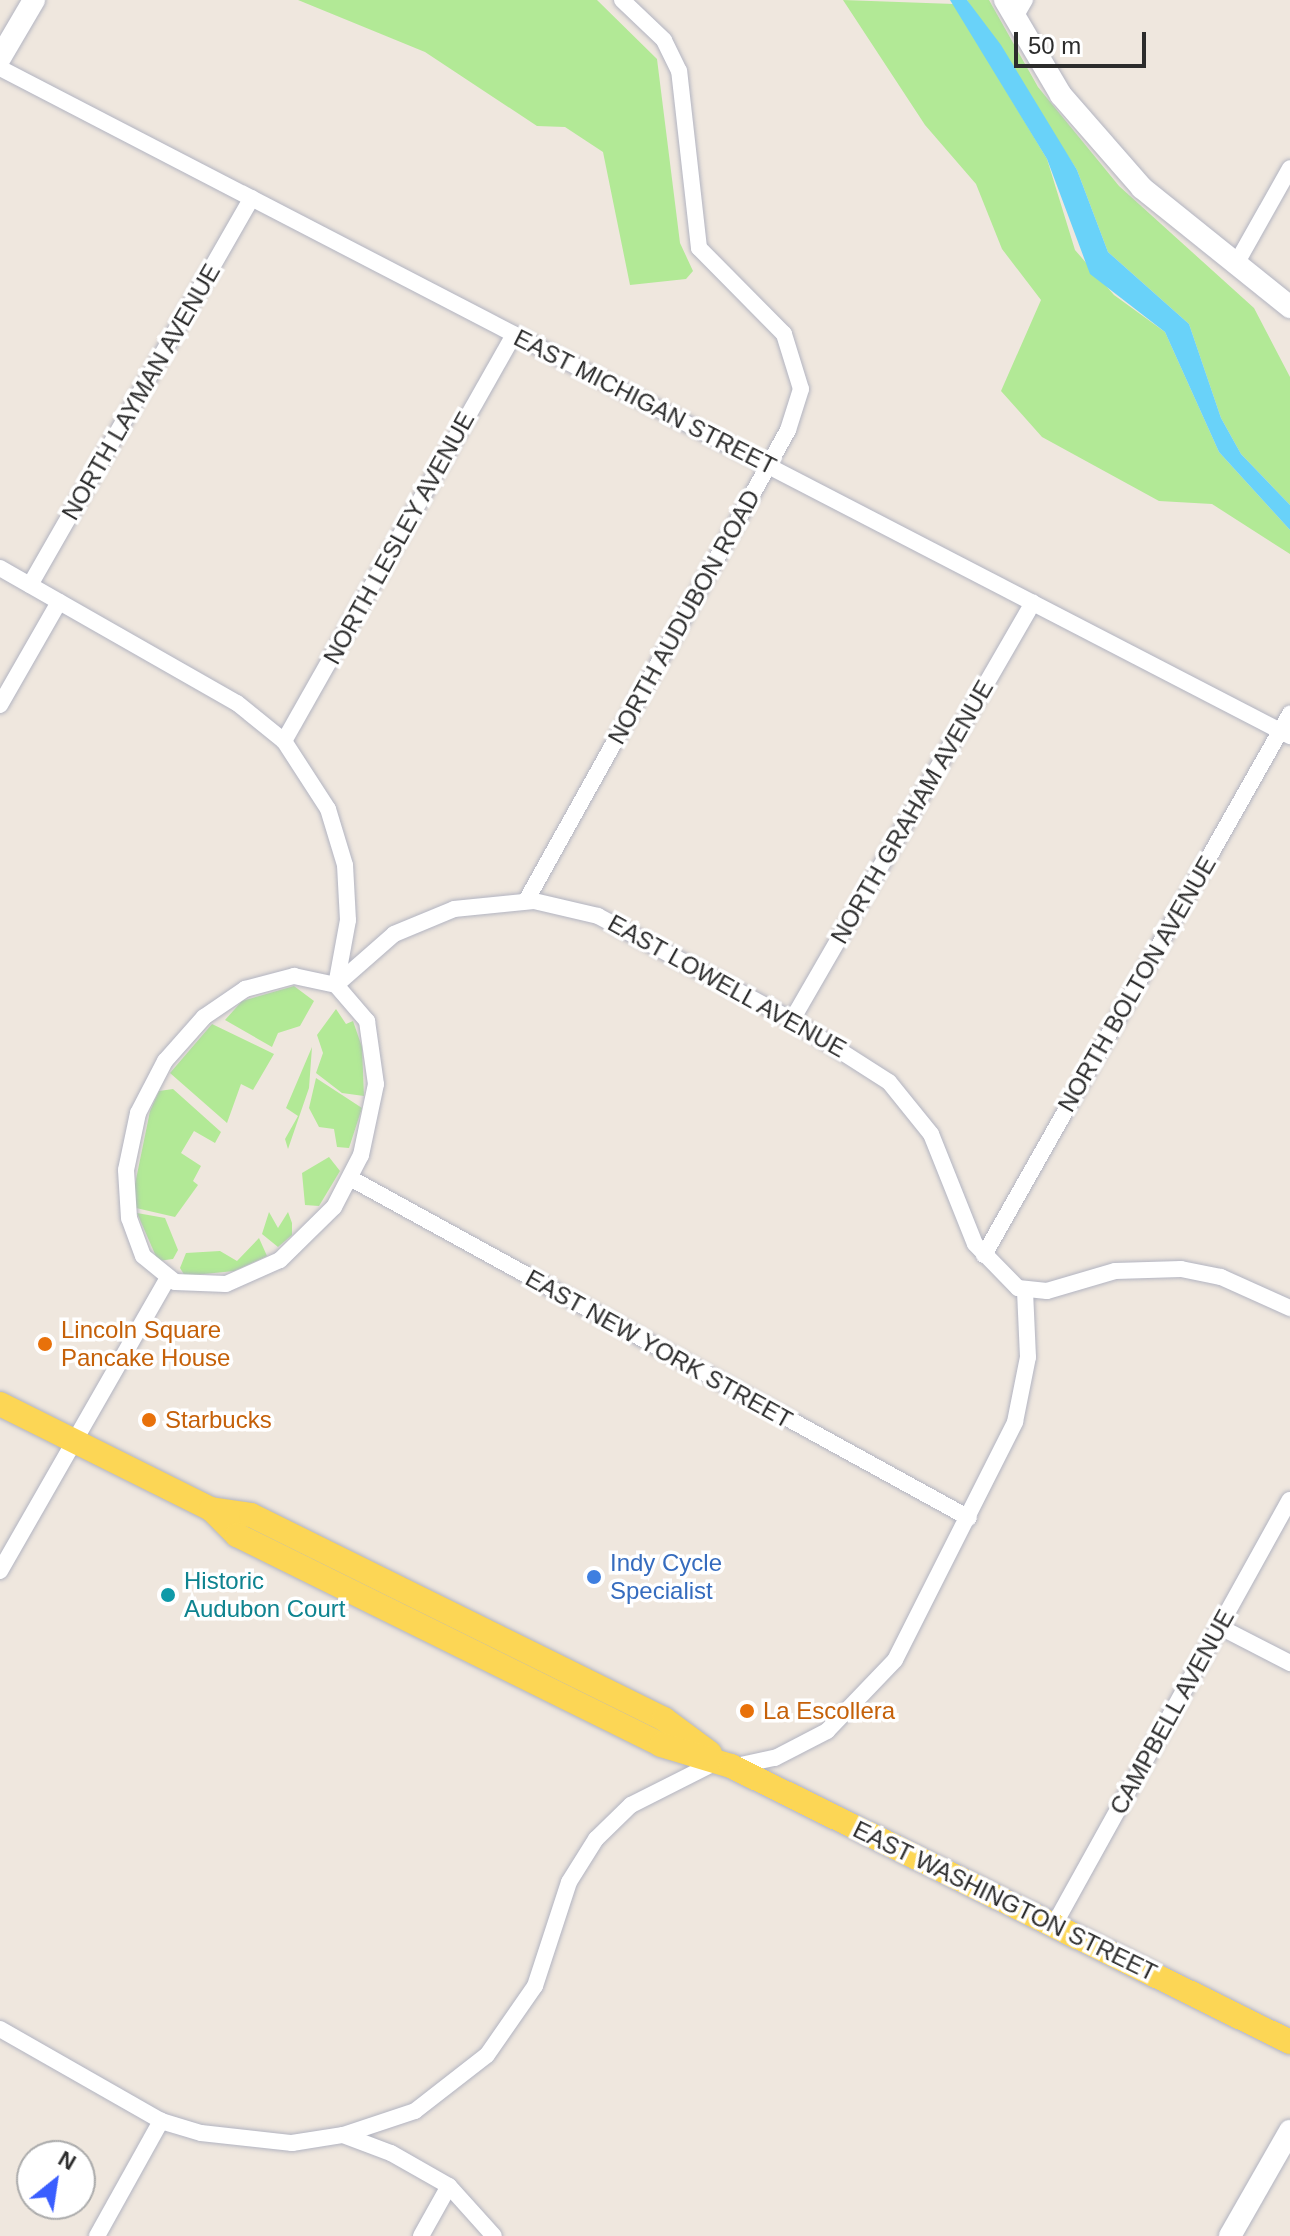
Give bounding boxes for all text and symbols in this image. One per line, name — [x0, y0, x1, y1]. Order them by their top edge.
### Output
scale bar — [1018, 16, 1150, 66]
text: 50 m — [1028, 32, 1081, 59]
street label: NORTH LAYMAN AVENUE — [56, 258, 226, 526]
street label: EAST MICHIGAN STREET — [509, 323, 781, 481]
street label: NORTH LESLEY AVENUE — [317, 406, 481, 670]
street label: NORTH AUDUBON ROAD — [602, 484, 766, 750]
street label: NORTH GRAHAM AVENUE — [824, 675, 1000, 949]
street label: NORTH BOLTON AVENUE — [1052, 851, 1222, 1117]
street label: EAST LOWELL AVENUE — [602, 908, 852, 1064]
street label: EAST NEW YORK STREET — [520, 1263, 798, 1435]
place label: Lincoln Square Pancake House — [61, 1316, 230, 1372]
marker: Lincoln Square Pancake House — [36, 1335, 54, 1353]
place label: Starbucks — [165, 1406, 272, 1434]
marker: Starbucks — [140, 1411, 158, 1429]
place label: Indy Cycle Specialist — [610, 1549, 722, 1605]
place label: Historic Audubon Court — [184, 1567, 345, 1623]
marker: Indy Cycle Specialist — [585, 1568, 603, 1586]
marker: Historic Audubon Court — [159, 1586, 177, 1604]
street label: CAMPBELL AVENUE — [1103, 1604, 1241, 1820]
place label: La Escollera — [763, 1697, 895, 1725]
marker: La Escollera — [738, 1702, 756, 1720]
street label: EAST WASHINGTON STREET — [848, 1815, 1162, 1987]
north arrow — [16, 2140, 96, 2220]
text: N — [54, 2146, 80, 2175]

